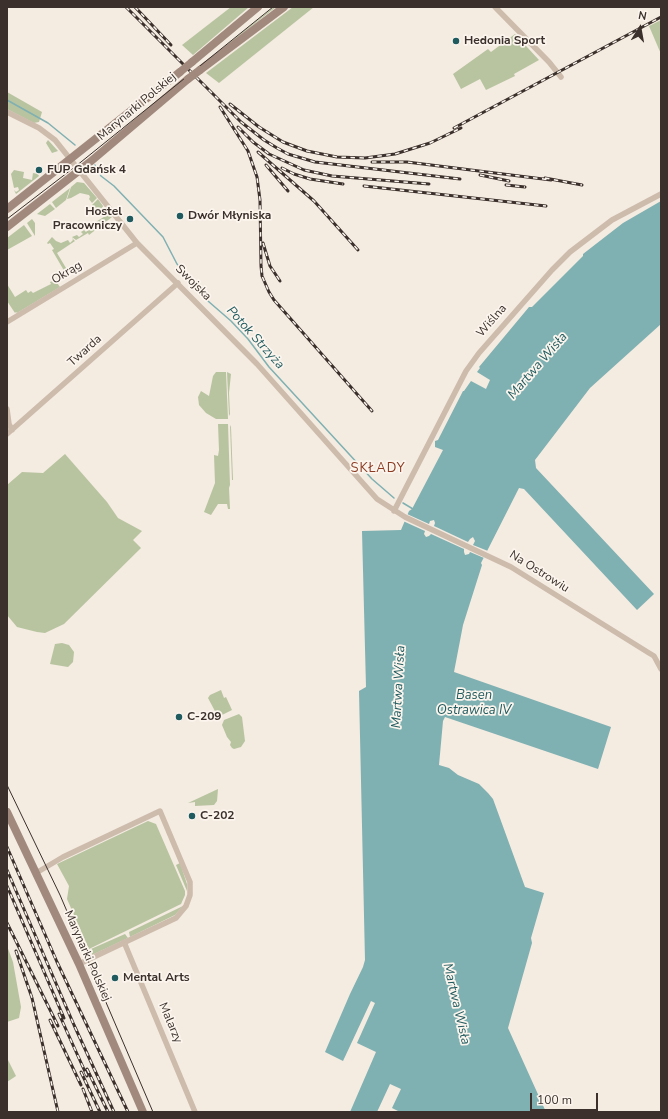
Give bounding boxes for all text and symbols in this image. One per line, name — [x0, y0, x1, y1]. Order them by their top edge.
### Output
north arrow — [620, 8, 660, 48]
text: N — [637, 8, 648, 24]
place label: Hedonia Sport — [464, 34, 545, 48]
marker: Hedonia Sport — [451, 36, 461, 46]
street label: Marynarki Polskiej — [95, 70, 179, 144]
place label: FUP Gdańsk 4 — [47, 163, 126, 177]
marker: FUP Gdańsk 4 — [34, 165, 44, 175]
place label: Hostel Pracowniczy — [53, 205, 122, 233]
place label: Dwór Młyniska — [188, 209, 271, 223]
marker: Dwór Młyniska — [175, 211, 185, 221]
marker: Hostel Pracowniczy — [125, 214, 135, 224]
street label: Okrąg — [49, 258, 85, 288]
street label: Swojska — [172, 262, 214, 304]
street label: Wiślna — [474, 302, 510, 340]
water label: Potok Strzyża — [223, 303, 287, 373]
water label: Martwa Wisła — [505, 330, 571, 402]
street label: Twarda — [65, 332, 105, 370]
district label: SKŁADY — [350, 461, 406, 477]
street label: Na Ostrowiu — [506, 548, 572, 596]
water label: Martwa Wisła — [389, 645, 409, 729]
water label: Basen Ostrawica IV — [437, 688, 511, 719]
place label: C-209 — [187, 710, 222, 724]
marker: C-209 — [174, 712, 184, 722]
place label: C-202 — [200, 809, 235, 823]
marker: C-202 — [187, 811, 197, 821]
street label: Marynarki Polskiej — [60, 908, 114, 1004]
water label: Martwa Wisła — [439, 962, 473, 1046]
place label: Mental Arts — [123, 971, 190, 985]
marker: Mental Arts — [110, 973, 120, 983]
street label: Malarzy — [155, 1001, 185, 1045]
scale bar — [532, 1085, 600, 1111]
text: 100 m — [537, 1092, 572, 1108]

